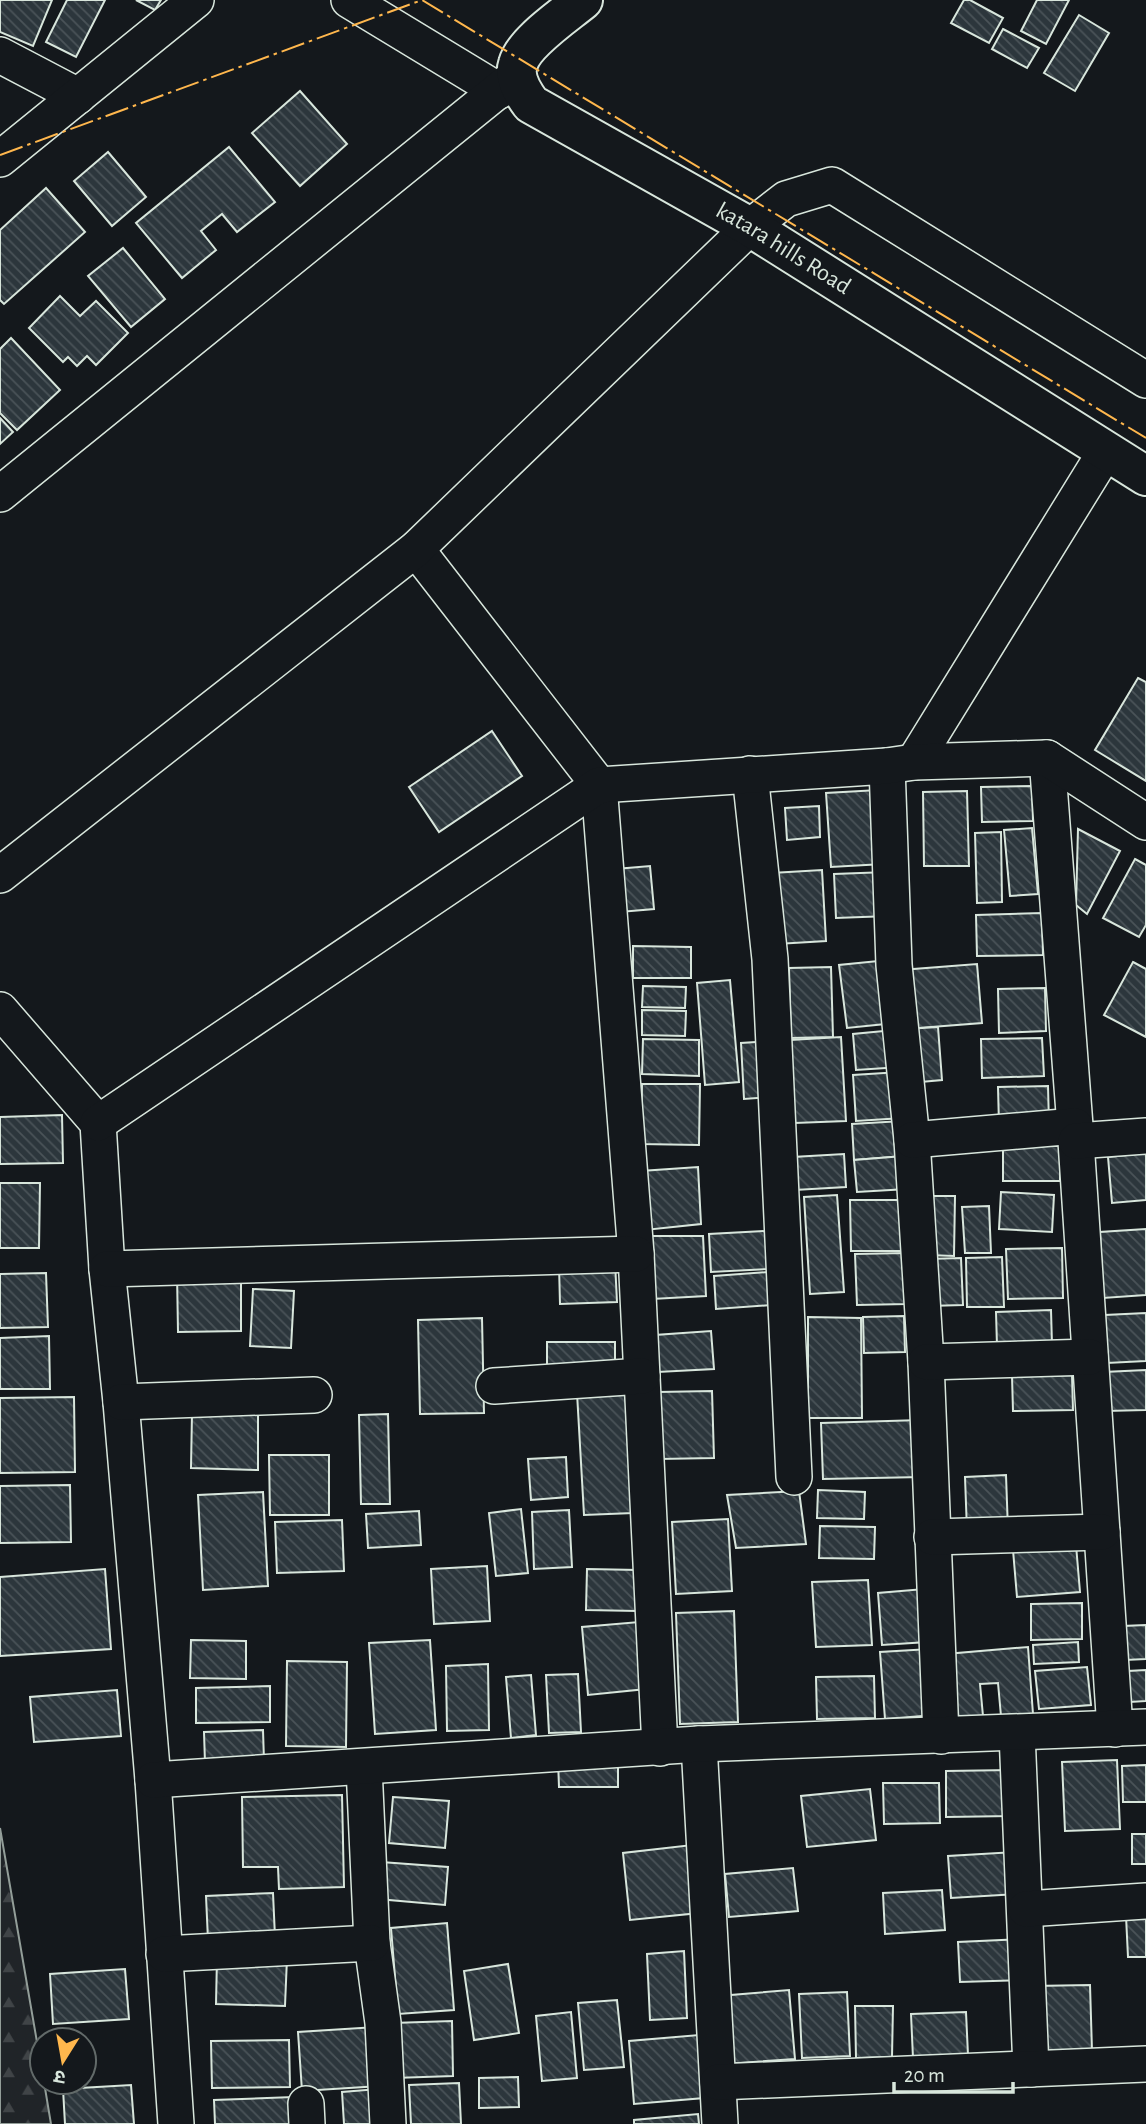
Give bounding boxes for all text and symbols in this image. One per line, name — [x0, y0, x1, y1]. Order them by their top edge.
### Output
street label: katara hills Road — [712, 198, 855, 299]
north arrow — [28, 2026, 98, 2096]
scale bar — [894, 2050, 1013, 2094]
text: 20 m — [904, 2065, 945, 2086]
text: उ — [52, 2066, 67, 2087]

